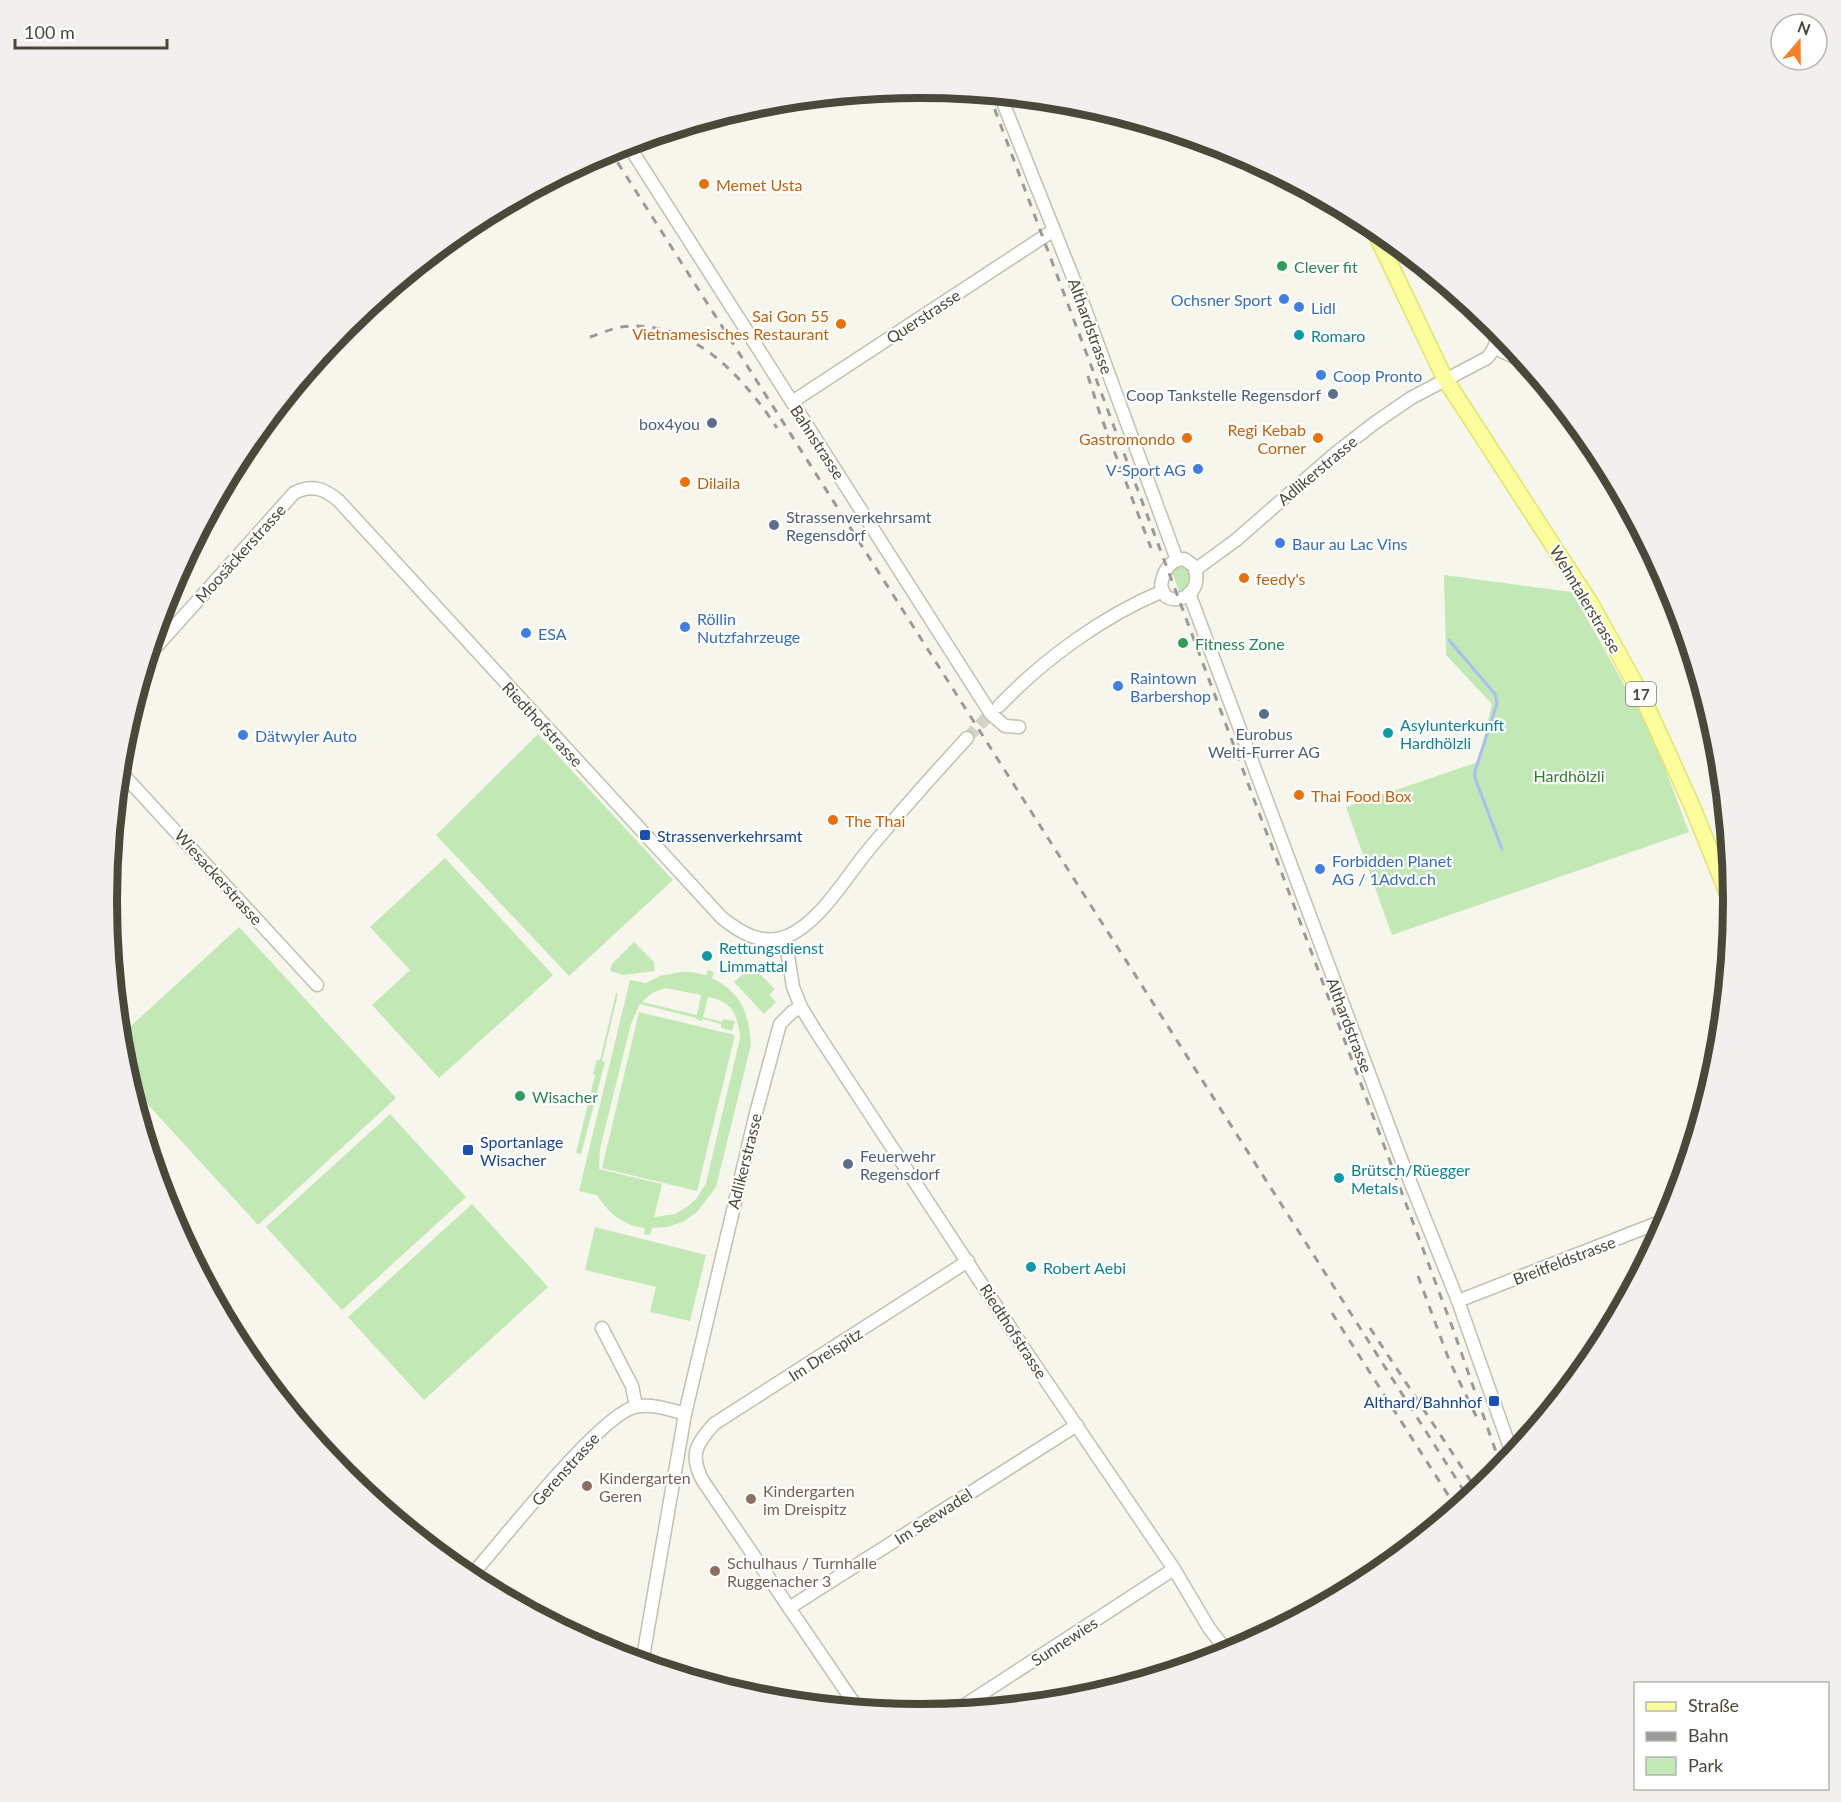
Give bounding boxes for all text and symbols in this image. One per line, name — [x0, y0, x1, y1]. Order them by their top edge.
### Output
scale bar — [15, 12, 166, 50]
north arrow — [1769, 12, 1829, 72]
text: N — [1795, 16, 1813, 38]
text: 100 m — [24, 21, 75, 43]
place label: Memet Usta — [716, 175, 802, 194]
marker: Memet Usta — [697, 177, 711, 191]
place label: Clever fit — [1294, 257, 1358, 276]
marker: Clever fit — [1275, 259, 1289, 273]
street label: Althardstrasse — [1065, 276, 1117, 376]
street label: Querstrasse — [882, 285, 964, 347]
place label: Ochsner Sport — [1171, 290, 1272, 309]
marker: Ochsner Sport — [1277, 292, 1291, 306]
place label: Lidl — [1311, 298, 1336, 317]
marker: Lidl — [1292, 300, 1306, 314]
place label: Sai Gon 55 Vietnamesisches Restaurant — [632, 306, 829, 343]
marker: Sai Gon 55 Vietnamesisches Restaurant — [834, 317, 848, 331]
place label: Romaro — [1311, 326, 1365, 345]
marker: Romaro — [1292, 328, 1306, 342]
place label: Coop Pronto — [1333, 366, 1422, 385]
marker: Coop Pronto — [1314, 368, 1328, 382]
place label: Coop Tankstelle Regensdorf — [1126, 385, 1321, 404]
marker: Coop Tankstelle Regensdorf — [1326, 387, 1340, 401]
street label: Bahnstrasse — [787, 401, 849, 483]
place label: box4you — [639, 414, 700, 433]
marker: box4you — [705, 416, 719, 430]
place label: Regi Kebab Corner — [1227, 420, 1306, 457]
place label: Gastromondo — [1079, 429, 1175, 448]
marker: Gastromondo — [1180, 431, 1194, 445]
street label: Adlikerstrasse — [1273, 431, 1361, 509]
marker: Regi Kebab Corner — [1311, 431, 1325, 445]
place label: V-Sport AG — [1106, 460, 1186, 479]
marker: V-Sport AG — [1191, 462, 1205, 476]
place label: Dilaila — [697, 473, 740, 492]
marker: Dilaila — [678, 475, 692, 489]
street label: Moosäckerstrasse — [191, 500, 289, 606]
place label: Strassenverkehrsamt Regensdorf — [786, 507, 932, 544]
marker: Strassenverkehrsamt Regensdorf — [767, 518, 781, 532]
place label: Baur au Lac Vins — [1292, 534, 1408, 553]
marker: Baur au Lac Vins — [1273, 536, 1287, 550]
street label: Wehntalerstrasse — [1546, 542, 1626, 656]
place label: feedy's — [1256, 569, 1306, 588]
marker: feedy's — [1237, 571, 1251, 585]
place label: Röllin Nutzfahrzeuge — [697, 609, 800, 646]
marker: Röllin Nutzfahrzeuge — [678, 620, 692, 634]
place label: ESA — [538, 624, 567, 643]
marker: ESA — [519, 626, 533, 640]
place label: Fitness Zone — [1195, 634, 1285, 653]
marker: Fitness Zone — [1176, 636, 1190, 650]
place label: Raintown Barbershop — [1130, 668, 1211, 705]
street label: Riedthofstrasse — [499, 678, 587, 770]
marker: Raintown Barbershop — [1111, 679, 1125, 693]
road number: 17 — [1626, 682, 1656, 706]
marker: Eurobus Welti-Furrer AG — [1257, 707, 1271, 721]
place label: Asylunterkunft Hardhölzli — [1400, 715, 1504, 752]
place label: Eurobus Welti-Furrer AG — [1208, 724, 1320, 761]
place label: Dätwyler Auto — [255, 726, 357, 745]
marker: Asylunterkunft Hardhölzli — [1381, 726, 1395, 740]
marker: Dätwyler Auto — [236, 728, 250, 742]
park label: Hardhölzli — [1533, 766, 1605, 785]
place label: Thai Food Box — [1311, 786, 1412, 805]
marker: Thai Food Box — [1292, 788, 1306, 802]
place label: The Thai — [845, 811, 905, 830]
marker: The Thai — [826, 813, 840, 827]
street label: Wiesackerstrasse — [171, 825, 267, 929]
place label: Strassenverkehrsamt — [657, 826, 803, 845]
marker: Strassenverkehrsamt — [638, 828, 652, 842]
place label: Forbidden Planet AG / 1Advd.ch — [1332, 851, 1452, 888]
marker: Forbidden Planet AG / 1Advd.ch — [1313, 862, 1327, 876]
place label: Rettungsdienst Limmattal — [719, 938, 824, 975]
marker: Rettungsdienst Limmattal — [700, 949, 714, 963]
street label: Althardstrasse — [1323, 975, 1377, 1075]
place label: Wisacher — [532, 1087, 598, 1106]
marker: Wisacher — [513, 1089, 527, 1103]
street label: Adlikerstrasse — [723, 1111, 765, 1211]
place label: Sportanlage Wisacher — [480, 1132, 563, 1169]
marker: Sportanlage Wisacher — [461, 1143, 475, 1157]
place label: Feuerwehr Regensdorf — [860, 1146, 940, 1183]
marker: Feuerwehr Regensdorf — [841, 1157, 855, 1171]
place label: Brütsch/Rüegger Metals — [1351, 1160, 1470, 1197]
marker: Brütsch/Rüegger Metals — [1332, 1171, 1346, 1185]
street label: Breitfeldstrasse — [1510, 1232, 1618, 1288]
place label: Robert Aebi — [1043, 1258, 1126, 1277]
marker: Robert Aebi — [1024, 1260, 1038, 1274]
street label: Riedthofstrasse — [976, 1280, 1052, 1382]
street label: Im Dreispitz — [785, 1323, 865, 1385]
place label: Althard/Bahnhof — [1364, 1392, 1482, 1411]
marker: Althard/Bahnhof — [1487, 1394, 1501, 1408]
street label: Gerenstrasse — [527, 1429, 603, 1509]
place label: Kindergarten Geren — [599, 1468, 691, 1505]
marker: Kindergarten Geren — [580, 1479, 594, 1493]
place label: Kindergarten im Dreispitz — [763, 1481, 855, 1518]
street label: Im Seewadel — [891, 1484, 975, 1548]
marker: Kindergarten im Dreispitz — [744, 1492, 758, 1506]
place label: Schulhaus / Turnhalle Ruggenacher 3 — [727, 1553, 877, 1590]
marker: Schulhaus / Turnhalle Ruggenacher 3 — [708, 1564, 722, 1578]
street label: Sunnewies — [1027, 1612, 1101, 1670]
legend — [1634, 1682, 1829, 1790]
text: Straße — [1688, 1694, 1739, 1716]
text: Bahn — [1688, 1724, 1729, 1746]
text: Park — [1688, 1754, 1724, 1776]

